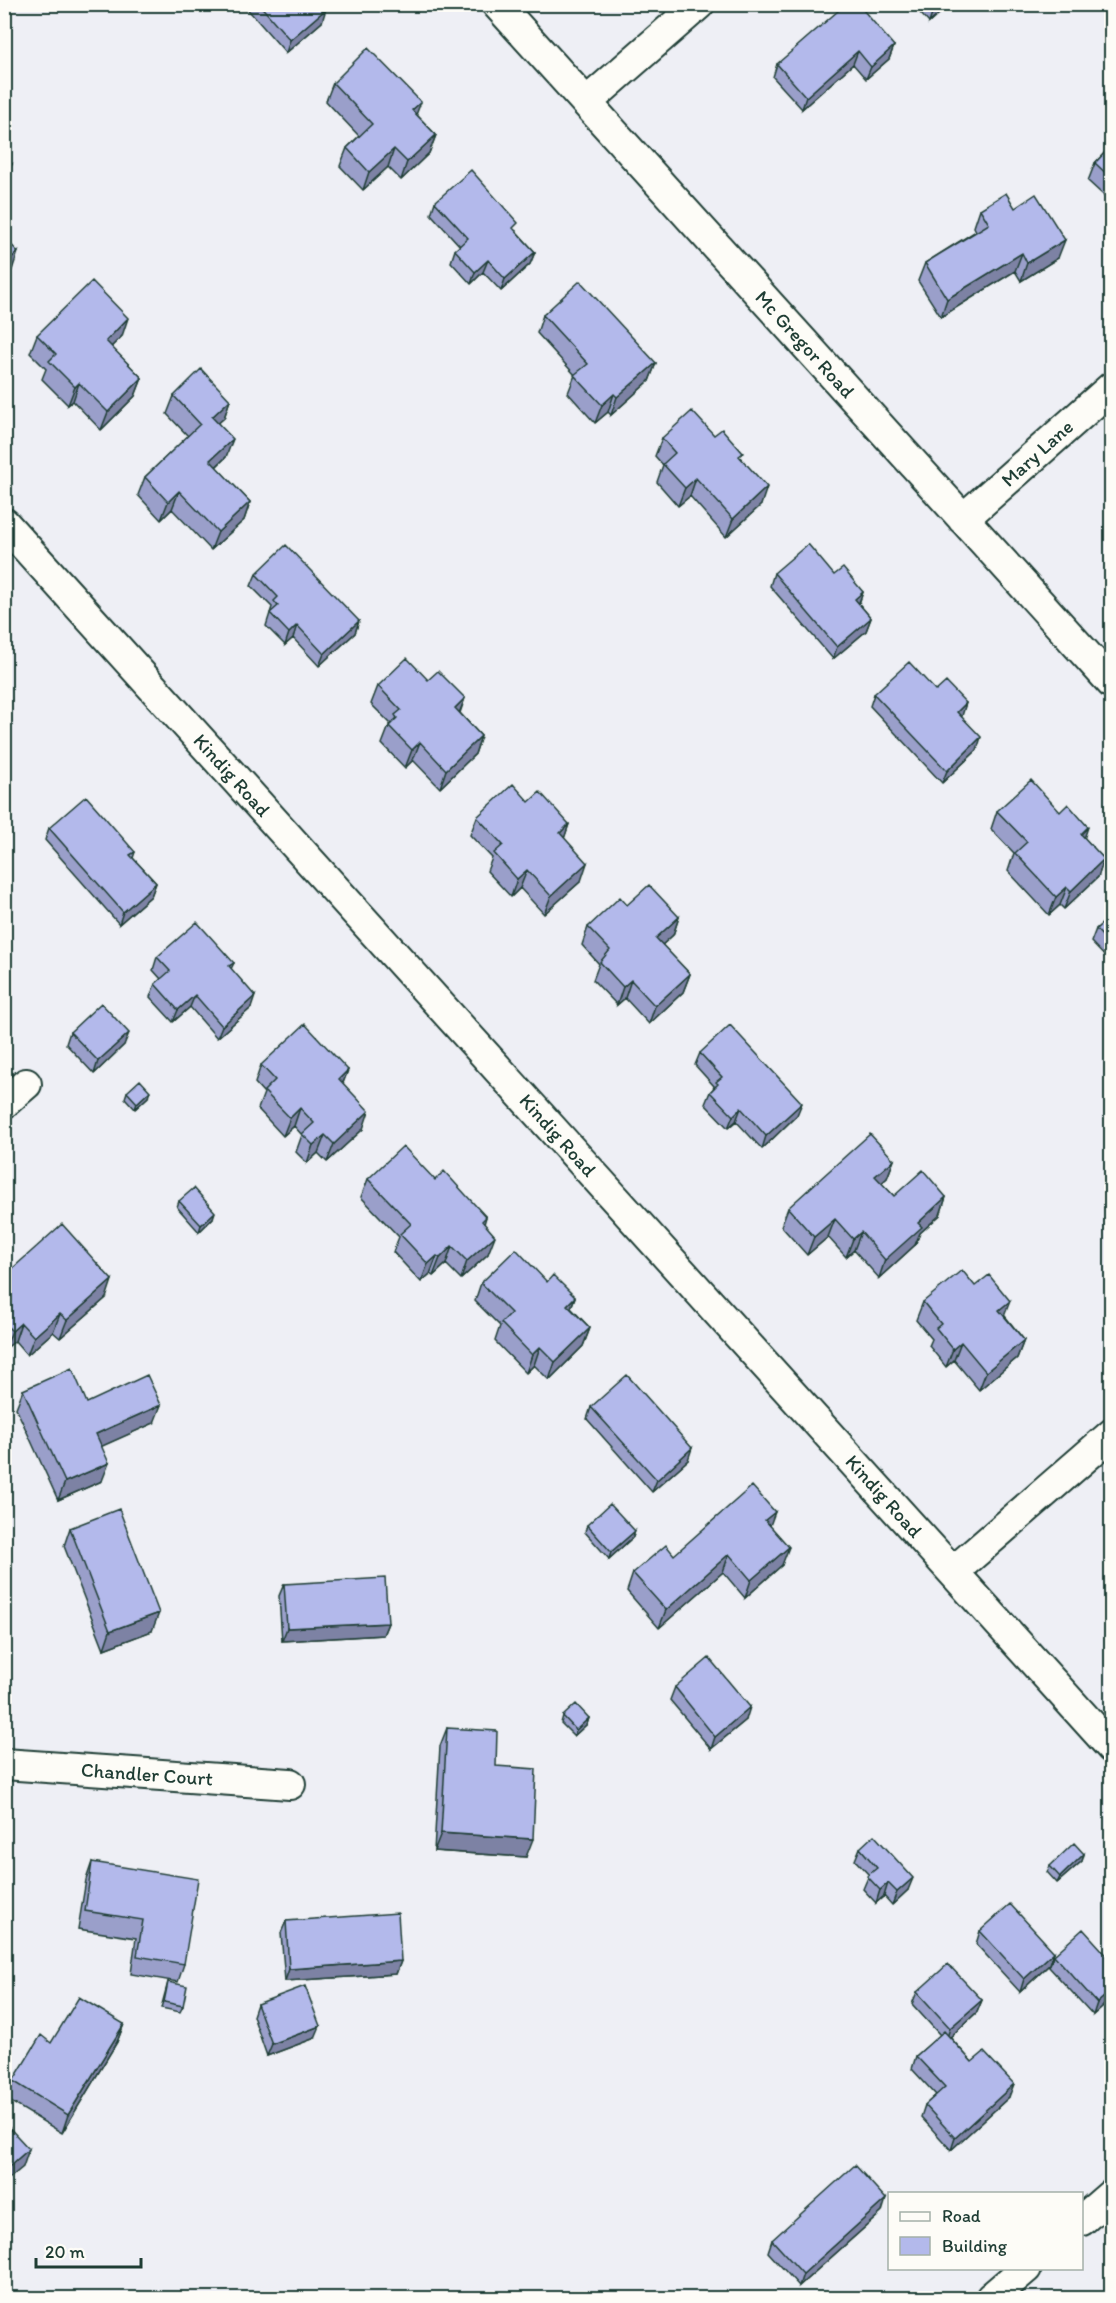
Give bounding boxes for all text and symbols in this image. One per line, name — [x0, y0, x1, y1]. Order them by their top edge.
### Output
street label: Mc Gregor Road — [750, 285, 860, 403]
street label: Mary Lane — [996, 414, 1078, 492]
street label: Kindig Road — [188, 729, 276, 821]
street label: Kindig Road — [514, 1089, 602, 1181]
street label: Kindig Road — [840, 1450, 928, 1542]
street label: Chandler Court — [80, 1757, 214, 1791]
legend — [888, 2192, 1083, 2270]
text: Road — [942, 2205, 981, 2227]
scale bar — [36, 2231, 141, 2269]
text: Building — [942, 2235, 1008, 2257]
text: 20 m — [45, 2241, 85, 2263]

